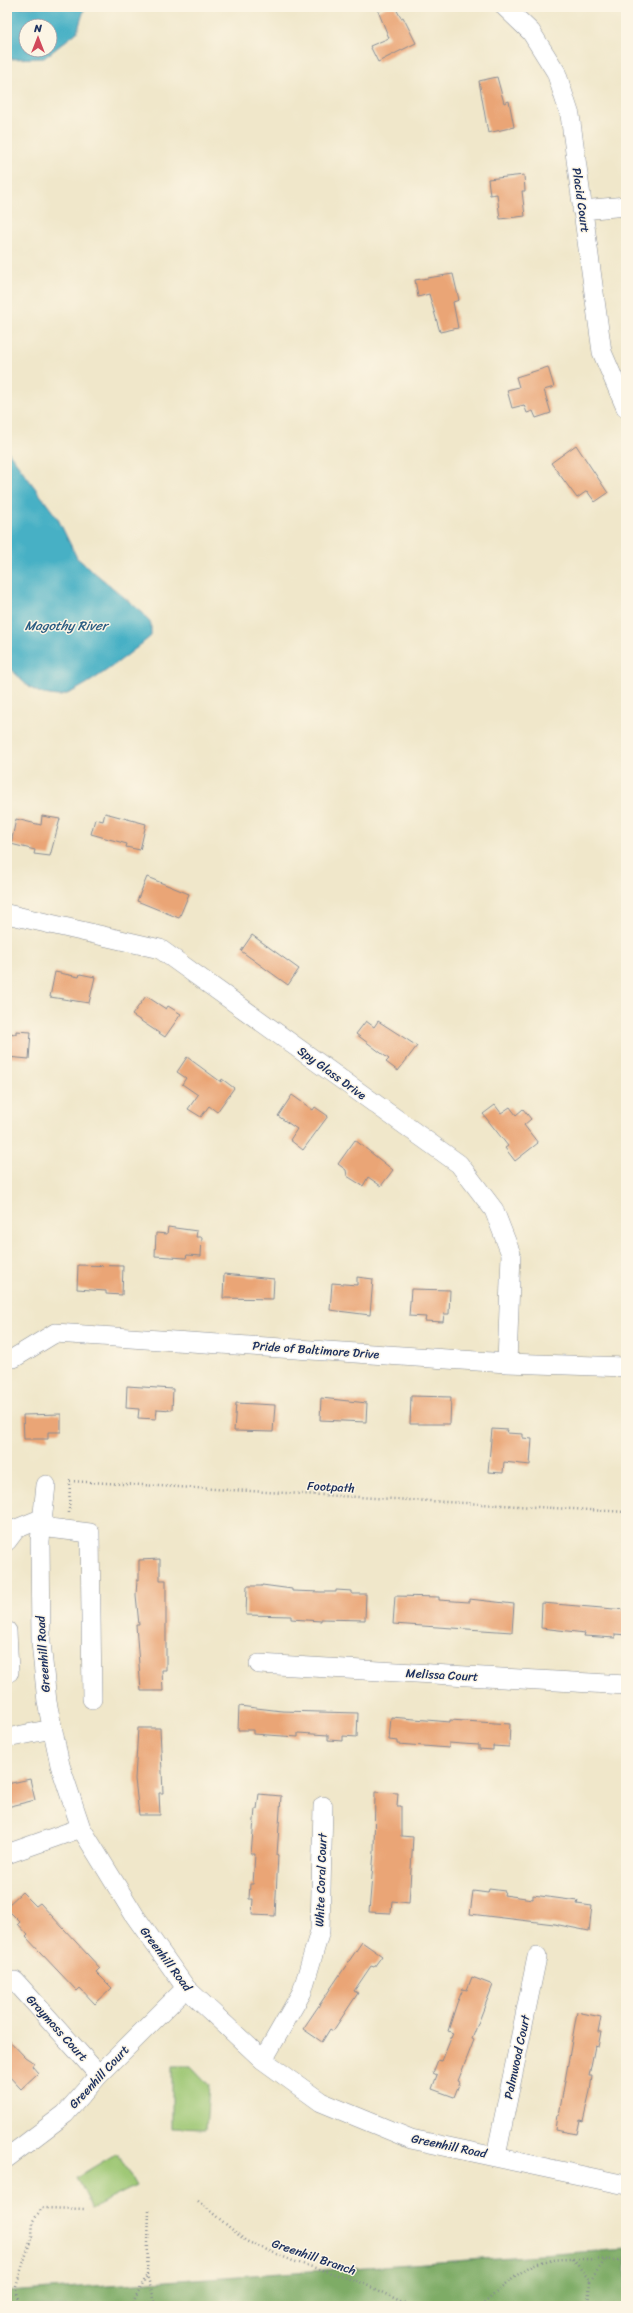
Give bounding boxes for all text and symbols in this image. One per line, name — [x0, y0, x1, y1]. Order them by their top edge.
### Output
north arrow — [18, 18, 58, 58]
text: N — [33, 19, 42, 38]
street label: Placid Court — [566, 166, 596, 234]
water label: Magothy River — [25, 614, 110, 637]
street label: Spy Glass Drive — [293, 1040, 371, 1106]
street label: Pride of Baltimore Drive — [252, 1335, 380, 1365]
street label: Footpath — [307, 1475, 355, 1499]
street label: Greenhill Road — [29, 1614, 57, 1693]
street label: Melissa Court — [405, 1662, 479, 1688]
street label: White Coral Court — [308, 1832, 334, 1927]
street label: Greenhill Road — [134, 1922, 198, 1997]
street label: Graymoss Court — [21, 1989, 93, 2067]
street label: Palmwood Court — [497, 2012, 537, 2101]
street label: Greenhill Court — [63, 2040, 135, 2114]
street label: Greenhill Road — [409, 2127, 489, 2165]
street label: Greenhill Branch — [269, 2232, 359, 2282]

